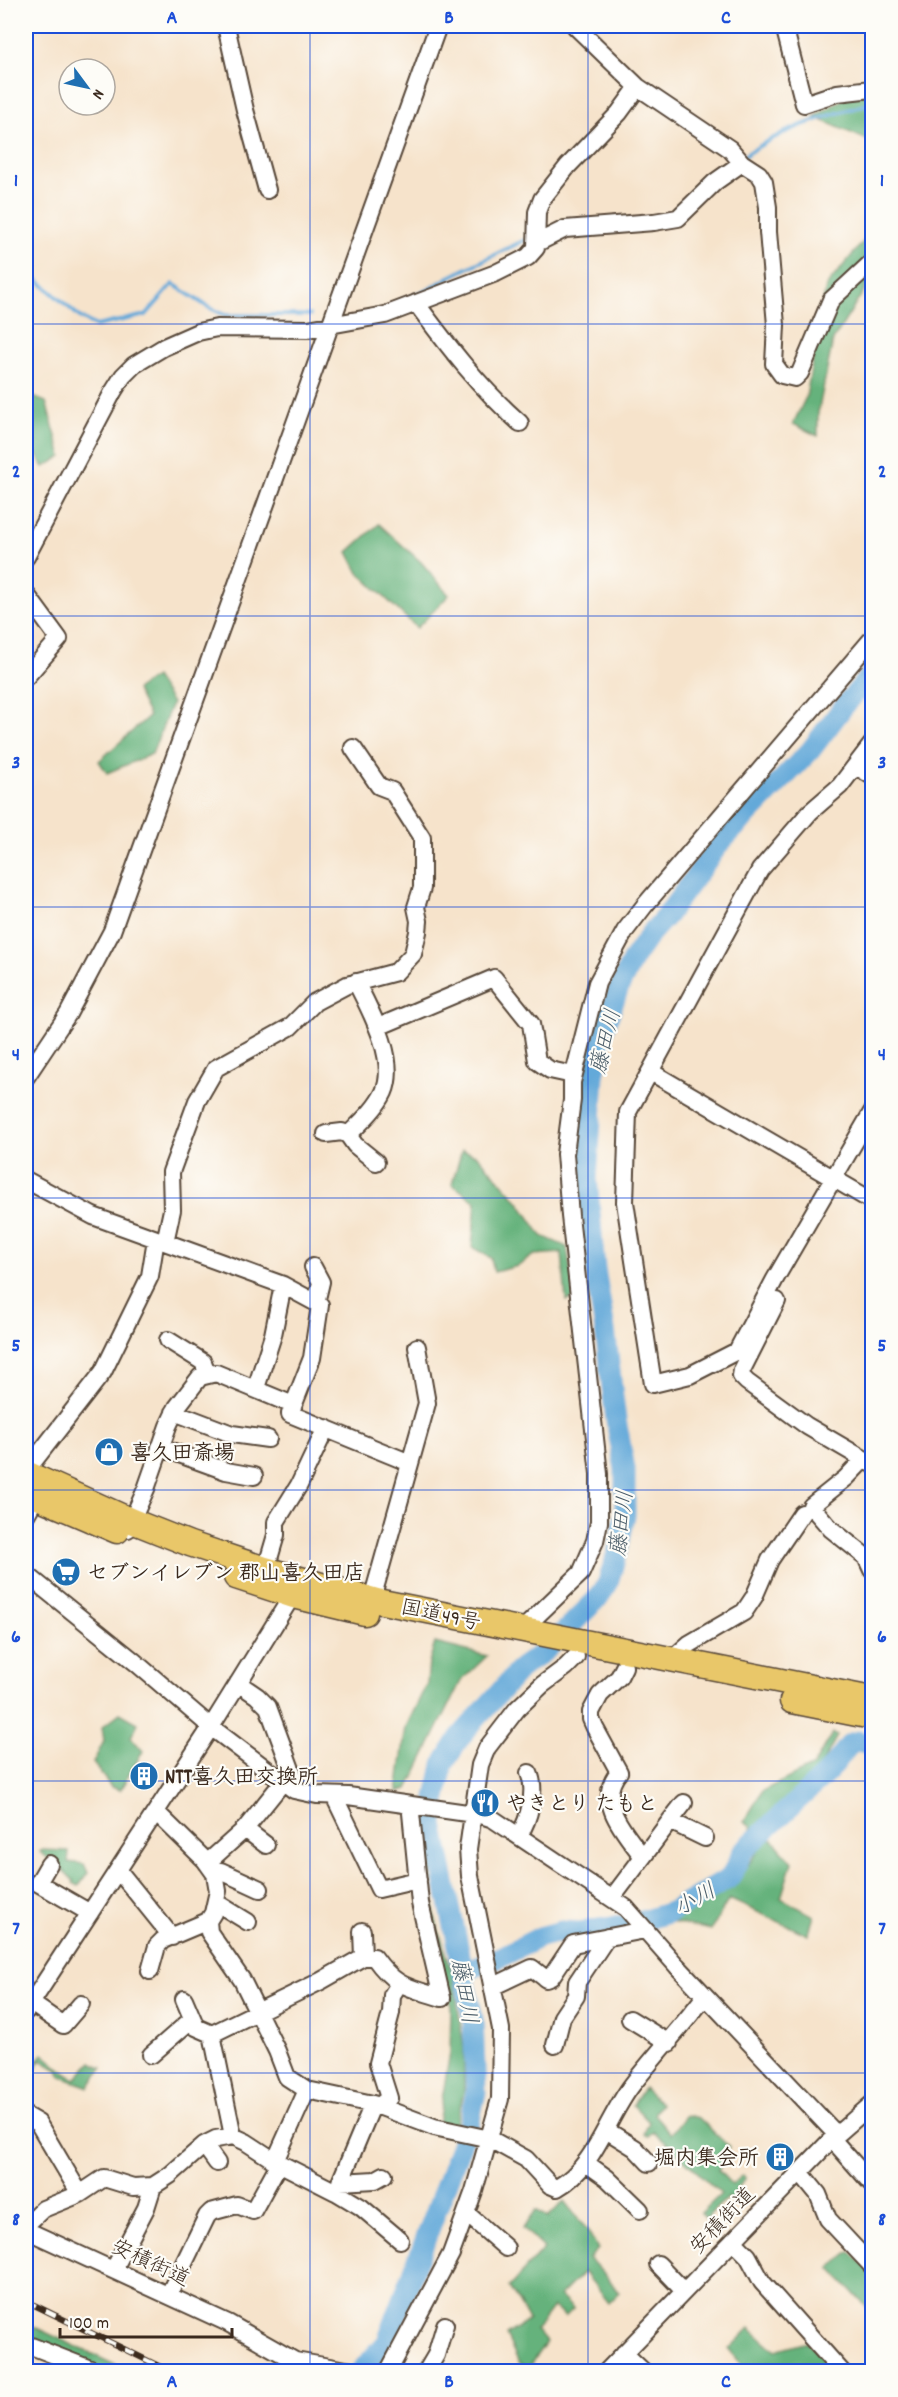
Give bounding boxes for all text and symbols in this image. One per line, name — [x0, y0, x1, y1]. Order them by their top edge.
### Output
text: A — [167, 5, 178, 33]
text: B — [444, 5, 454, 33]
text: C — [721, 5, 731, 33]
north arrow — [57, 57, 117, 117]
text: N — [86, 84, 109, 103]
text: 1 — [14, 168, 18, 196]
text: 1 — [880, 168, 884, 196]
text: 2 — [12, 459, 20, 487]
text: 2 — [878, 459, 886, 487]
text: 3 — [12, 750, 20, 778]
text: 3 — [878, 750, 886, 778]
water label: 藤田川 — [584, 1006, 630, 1078]
text: 4 — [12, 1042, 20, 1070]
text: 4 — [878, 1042, 886, 1070]
text: 5 — [11, 1333, 21, 1361]
text: 5 — [877, 1333, 887, 1361]
shop icon: 喜久田斎場 — [93, 1436, 125, 1468]
place label: 喜久田斎場 — [130, 1440, 235, 1470]
water label: 藤田川 — [604, 1489, 643, 1558]
supermarket icon: セブンイレブン 郡山喜久田店 — [50, 1556, 82, 1588]
place label: セブンイレブン 郡山喜久田店 — [87, 1560, 365, 1590]
street label: 国道49号 — [397, 1594, 483, 1640]
text: 6 — [11, 1624, 21, 1652]
text: 6 — [877, 1624, 887, 1652]
building icon: NTT喜久田交換所 — [128, 1760, 160, 1792]
place label: NTT喜久田交換所 — [165, 1764, 318, 1794]
restaurant icon: やきとり たもと — [469, 1787, 501, 1819]
place label: やきとり たもと — [506, 1791, 658, 1821]
water label: 小川 — [669, 1877, 722, 1925]
text: 7 — [12, 1916, 20, 1944]
text: 7 — [878, 1916, 886, 1944]
water label: 藤田川 — [442, 1956, 484, 2027]
building icon: 堀内集会所 — [764, 2141, 796, 2173]
place label: 堀内集会所 — [654, 2145, 759, 2175]
street label: 安積街道 — [684, 2181, 764, 2263]
text: 8 — [12, 2207, 20, 2235]
text: 8 — [878, 2207, 886, 2235]
street label: 安積街道 — [105, 2233, 194, 2296]
scale bar — [60, 2301, 232, 2339]
text: 100 m — [69, 2312, 109, 2337]
text: A — [167, 2369, 178, 2397]
text: B — [444, 2369, 454, 2397]
text: C — [721, 2369, 731, 2397]

